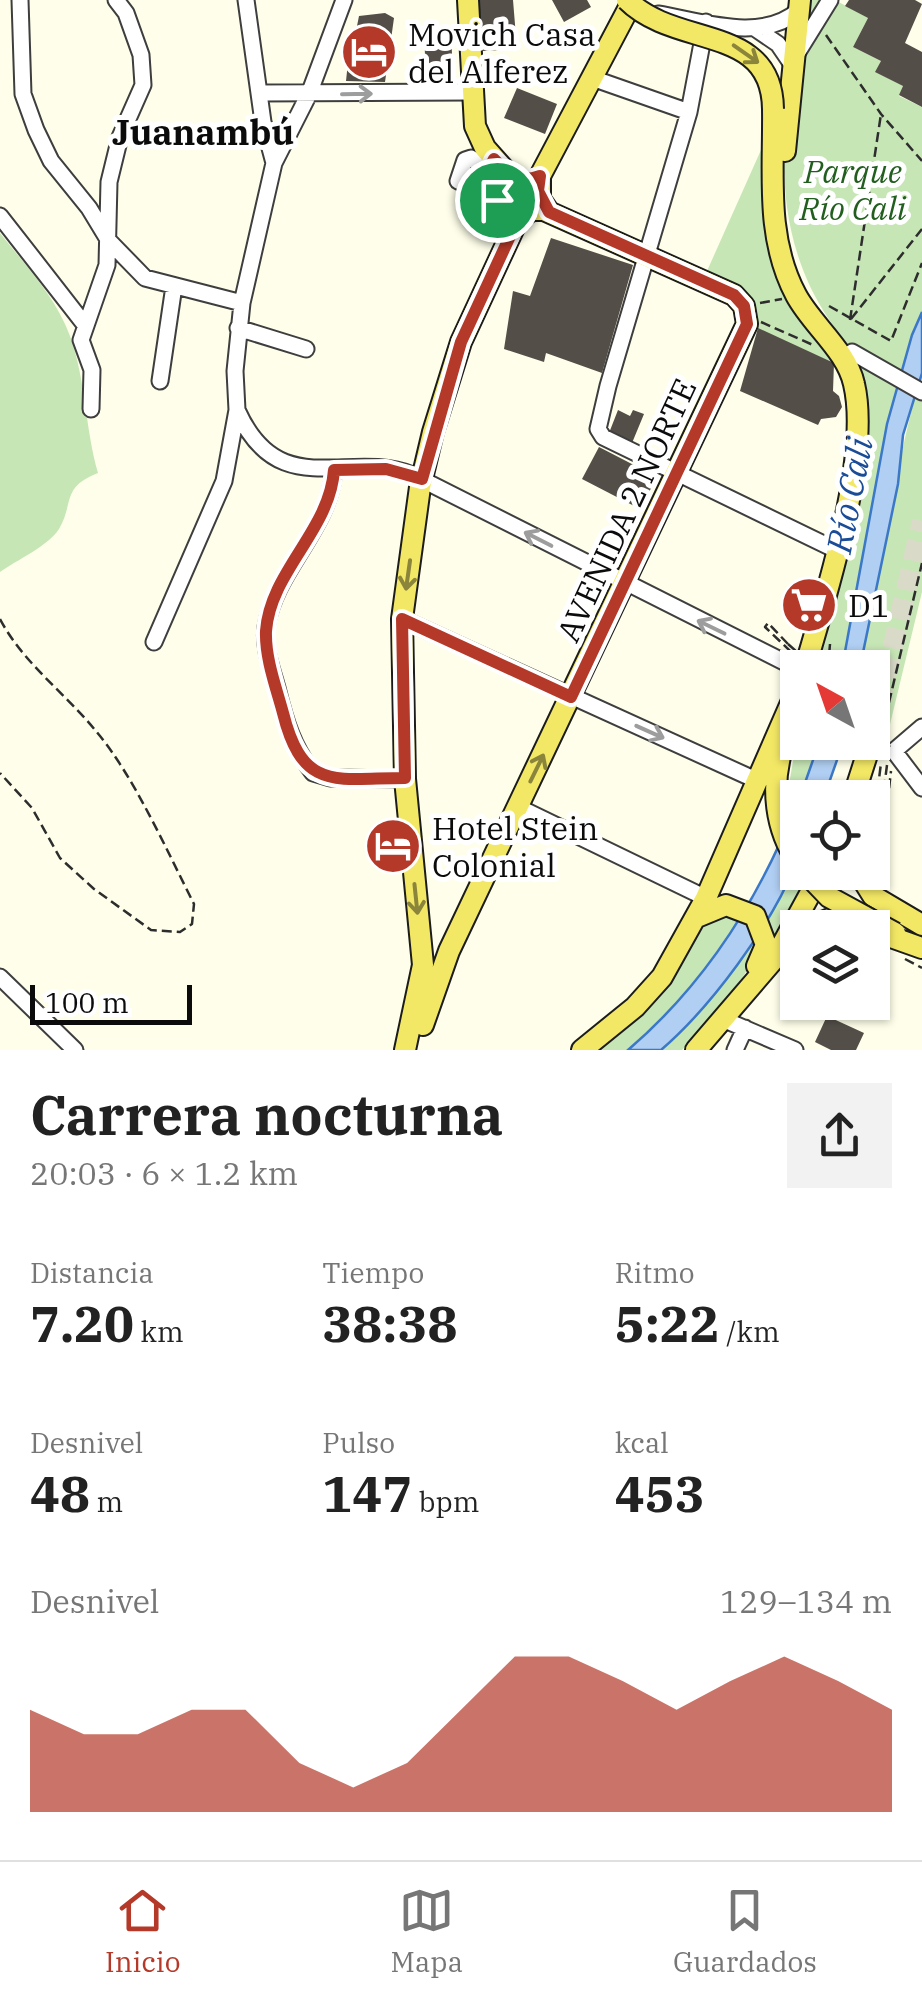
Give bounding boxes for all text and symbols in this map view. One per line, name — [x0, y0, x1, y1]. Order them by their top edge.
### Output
place label: Movich Casa del Alferez — [408, 13, 596, 92]
hotel icon: Movich Casa del Alferez — [339, 22, 399, 82]
one-way arrow — [731, 43, 759, 64]
one-way arrow — [341, 84, 373, 103]
district label: Juanambú — [112, 109, 294, 155]
park label: Parque Río Cali — [799, 150, 907, 229]
pin — [455, 158, 540, 243]
icon: arrive — [470, 173, 525, 228]
street label: AVENIDA 2 NORTE — [547, 372, 705, 648]
water label: Río Cali — [815, 433, 883, 558]
one-way arrow — [524, 529, 554, 548]
one-way arrow — [398, 559, 416, 591]
supermarket icon: D1 — [779, 575, 839, 635]
place label: D1 — [848, 584, 890, 626]
one-way arrow — [697, 616, 727, 635]
north arrow — [780, 650, 890, 760]
map controls — [780, 650, 890, 1020]
one-way arrow — [634, 724, 665, 742]
one-way arrow — [528, 754, 547, 784]
button: locate — [780, 780, 890, 890]
place label: Hotel Stein Colonial — [432, 807, 599, 886]
hotel icon: Hotel Stein Colonial — [363, 816, 423, 876]
one-way arrow — [406, 883, 425, 915]
button: layers — [780, 910, 890, 1020]
scale bar — [30, 980, 192, 1024]
text: 100 m — [45, 984, 129, 1021]
text: Carrera nocturna — [30, 1079, 504, 1150]
button: share — [787, 1083, 892, 1188]
text: 20:03 · 6 × 1.2 km — [30, 1152, 298, 1194]
text: Distancia — [30, 1254, 154, 1291]
text: Tiempo — [322, 1254, 424, 1291]
text: Ritmo — [615, 1254, 695, 1291]
text: 7.20 — [30, 1291, 134, 1356]
text: 38:38 — [322, 1291, 457, 1356]
text: 5:22 — [615, 1291, 720, 1356]
text: km — [134, 1313, 184, 1350]
text: /km — [720, 1313, 780, 1350]
text: Desnivel — [30, 1424, 143, 1461]
text: Pulso — [322, 1424, 395, 1461]
text: kcal — [615, 1424, 669, 1461]
text: 48 — [30, 1461, 90, 1526]
text: 147 — [322, 1461, 412, 1526]
text: 453 — [615, 1461, 705, 1526]
text: m — [90, 1483, 123, 1520]
text: bpm — [412, 1483, 479, 1520]
text: Desnivel — [30, 1580, 159, 1622]
text: 129–134 m — [720, 1580, 892, 1622]
tab: Inicio — [105, 1883, 180, 1980]
tab: Mapa — [390, 1883, 463, 1980]
tab: Guardados — [673, 1883, 817, 1980]

